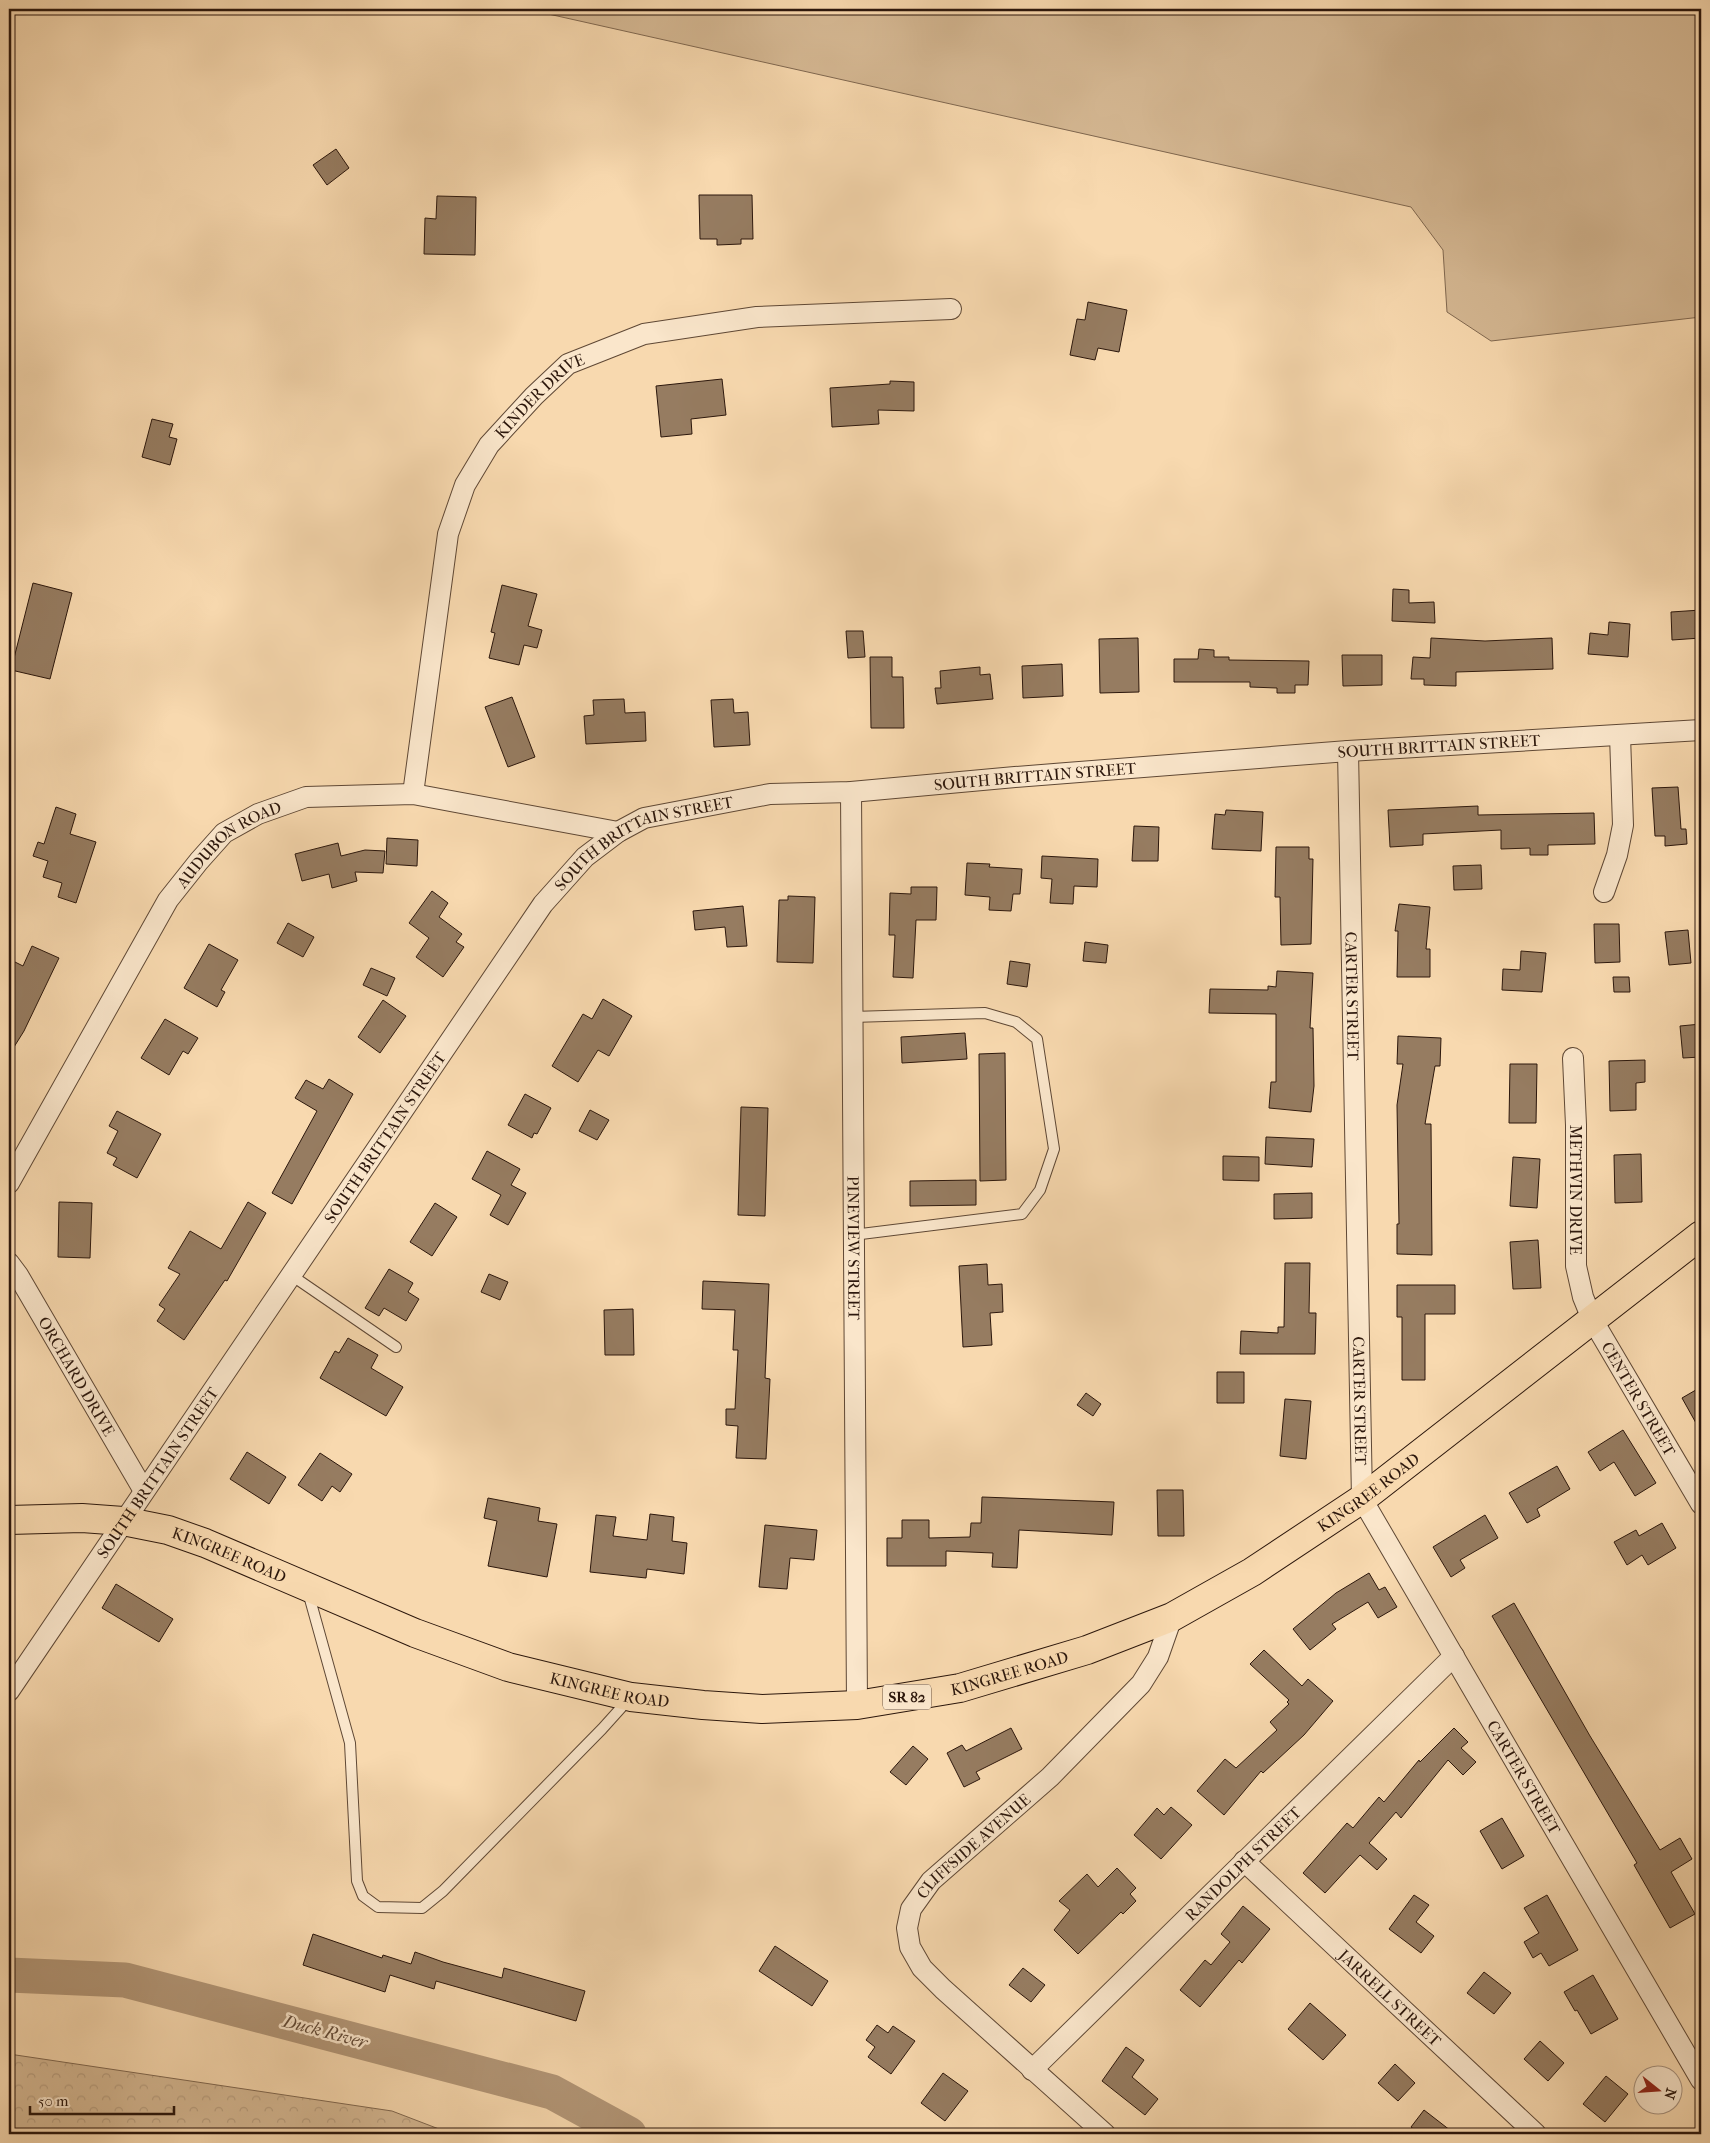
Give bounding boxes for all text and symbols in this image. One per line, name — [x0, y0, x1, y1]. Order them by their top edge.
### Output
street label: KINDER DRIVE — [491, 349, 587, 442]
street label: SOUTH BRITTAIN STREET — [1337, 730, 1541, 761]
street label: SOUTH BRITTAIN STREET — [933, 758, 1137, 794]
street label: SOUTH BRITTAIN STREET — [550, 792, 735, 894]
street label: AUDUBON ROAD — [172, 797, 284, 892]
street label: CARTER STREET — [1342, 931, 1363, 1061]
street label: SOUTH BRITTAIN STREET — [320, 1048, 450, 1227]
street label: METHVIN DRIVE — [1567, 1125, 1586, 1255]
street label: PINEVIEW STREET — [844, 1176, 864, 1320]
street label: ORCHARD DRIVE — [35, 1313, 119, 1439]
street label: CARTER STREET — [1349, 1336, 1371, 1466]
street label: CENTER STREET — [1598, 1338, 1680, 1459]
street label: SOUTH BRITTAIN STREET — [92, 1383, 222, 1562]
street label: KINGREE ROAD — [1313, 1448, 1423, 1536]
street label: KINGREE ROAD — [170, 1523, 289, 1586]
street label: KINGREE ROAD — [949, 1647, 1071, 1699]
street label: KINGREE ROAD — [548, 1668, 670, 1711]
road number: SR 82 — [883, 1684, 931, 1710]
street label: CARTER STREET — [1484, 1717, 1565, 1838]
street label: CLIFFSIDE AVENUE — [912, 1789, 1034, 1902]
street label: RANDOLPH STREET — [1181, 1802, 1305, 1924]
street label: JARRELL STREET — [1334, 1944, 1445, 2050]
water label: Duck River — [280, 2010, 371, 2054]
north arrow — [1632, 2066, 1682, 2116]
scale bar — [30, 2083, 174, 2115]
text: N — [1660, 2086, 1680, 2102]
text: 50 m — [38, 2092, 69, 2110]

